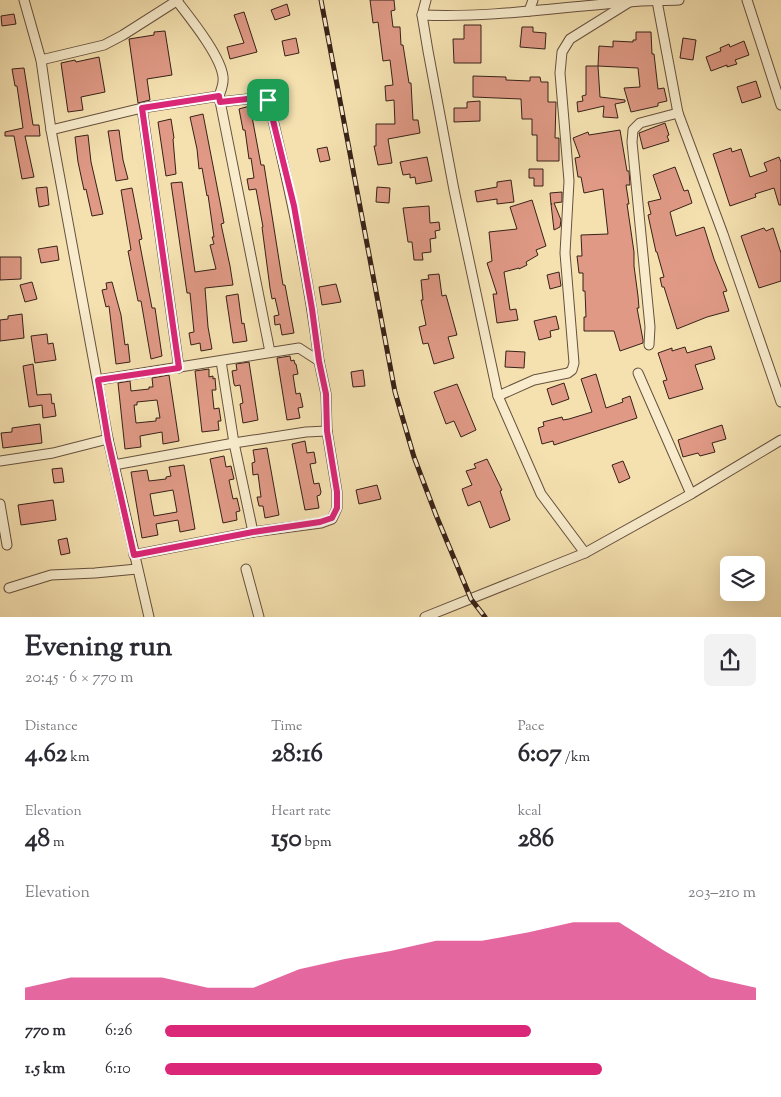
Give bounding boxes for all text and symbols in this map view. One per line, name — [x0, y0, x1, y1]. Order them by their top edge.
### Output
pin — [247, 79, 289, 121]
icon: arrive — [254, 86, 282, 114]
map controls — [720, 556, 765, 601]
button: layers — [720, 556, 765, 601]
text: Evening run — [25, 628, 172, 668]
button: share — [704, 634, 756, 686]
text: 20:45 · 6 × 770 m — [25, 667, 133, 690]
text: Distance — [25, 717, 78, 737]
text: Time — [271, 717, 302, 737]
text: Pace — [518, 717, 544, 737]
text: 4.62 — [25, 737, 67, 773]
text: 28:16 — [271, 737, 323, 773]
text: 6:07 — [518, 737, 562, 773]
text: km — [67, 748, 89, 768]
text: /km — [562, 748, 590, 768]
text: Elevation — [25, 802, 82, 822]
text: Heart rate — [271, 802, 331, 822]
text: kcal — [518, 802, 542, 822]
text: 48 — [25, 822, 50, 858]
text: 150 — [271, 822, 302, 858]
text: 286 — [518, 822, 554, 858]
text: m — [50, 833, 65, 853]
text: bpm — [302, 833, 331, 853]
text: Elevation — [25, 882, 90, 905]
text: 203–210 m — [688, 882, 756, 905]
text: 770 m — [25, 1020, 66, 1043]
text: 6:26 — [105, 1020, 132, 1043]
text: 1.5 km — [25, 1058, 65, 1081]
text: 6:10 — [105, 1058, 131, 1081]

